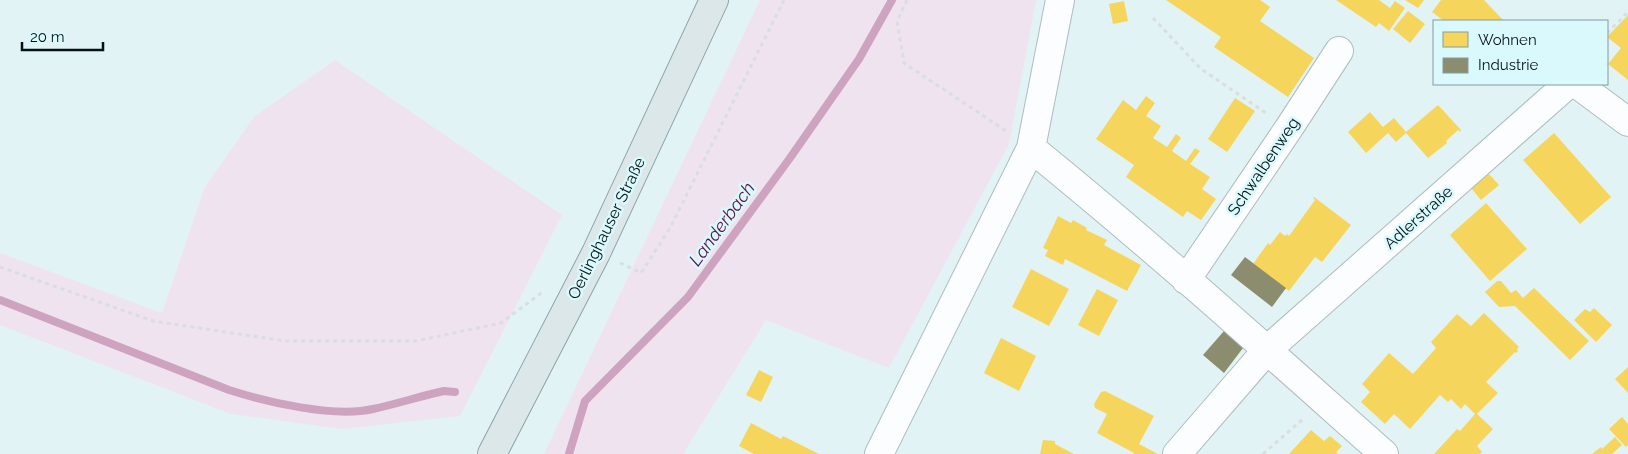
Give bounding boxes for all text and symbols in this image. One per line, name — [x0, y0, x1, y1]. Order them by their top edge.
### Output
scale bar — [22, 20, 104, 52]
legend — [1433, 20, 1608, 85]
text: 20 m — [30, 28, 65, 46]
text: Wohnen — [1478, 31, 1537, 49]
text: Industrie — [1478, 56, 1539, 74]
street label: Schwalbenweg — [1224, 114, 1303, 219]
street label: Oerlinghauser Straße — [564, 154, 649, 302]
water label: Landerbach — [684, 178, 759, 270]
street label: Adlerstraße — [1380, 182, 1456, 253]

